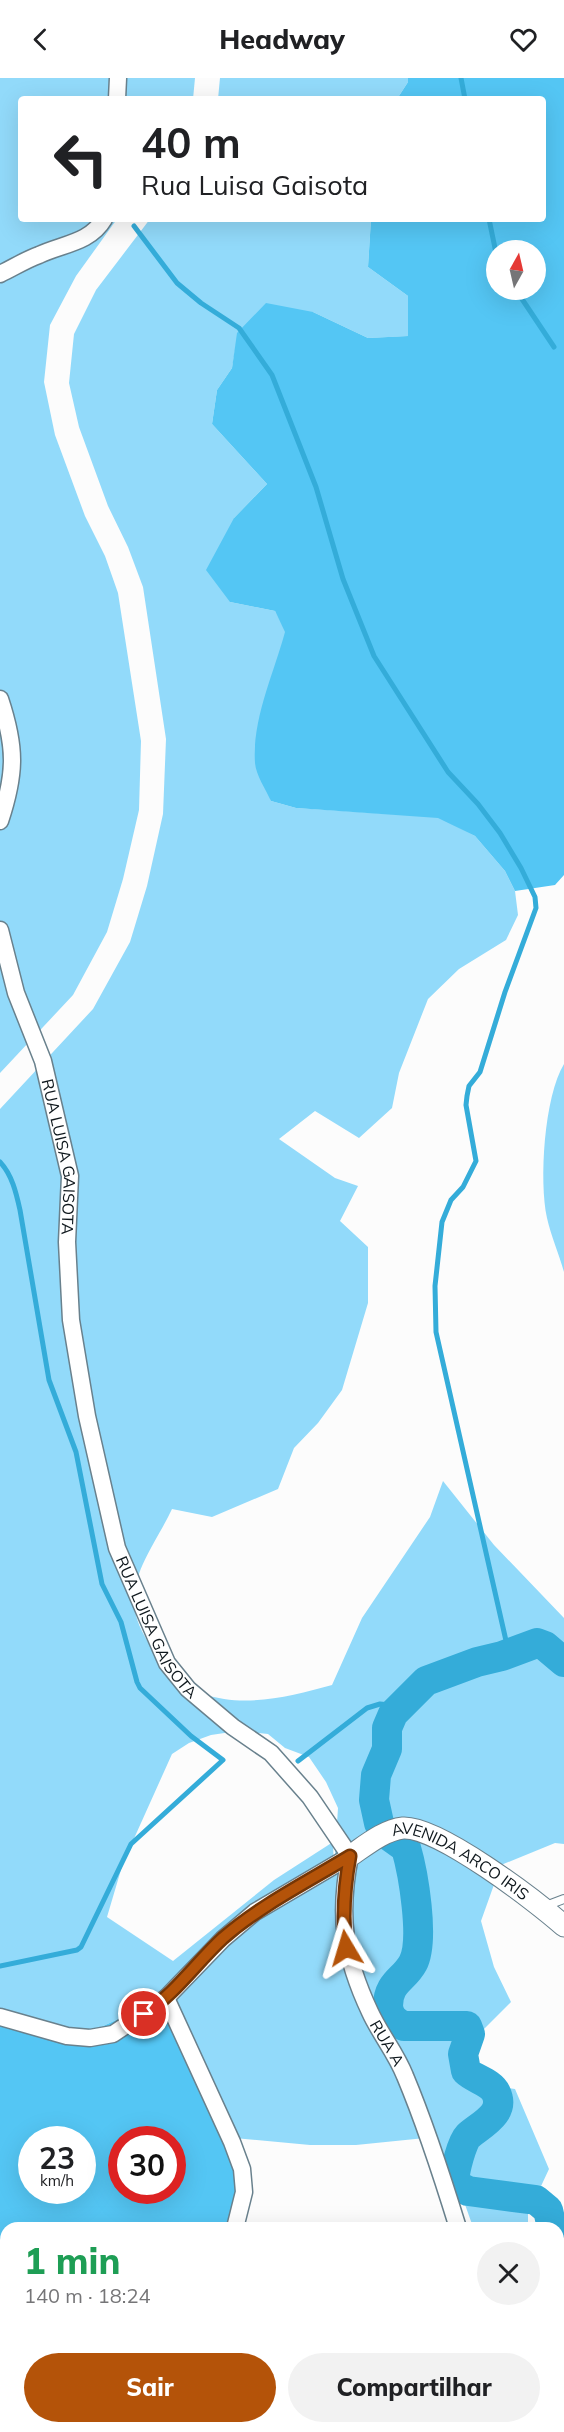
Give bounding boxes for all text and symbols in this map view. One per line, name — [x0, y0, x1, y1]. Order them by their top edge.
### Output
text: Headway — [219, 22, 345, 56]
icon: back — [24, 23, 57, 56]
icon: heart — [507, 23, 540, 56]
text: 40 m — [141, 116, 241, 169]
icon: left — [42, 120, 120, 198]
text: Rua Luisa Gaisota — [141, 168, 368, 202]
north arrow — [486, 240, 546, 300]
map controls — [486, 240, 546, 300]
street label: RUA LUISA GAISOTA — [38, 1077, 80, 1235]
street label: RUA LUISA GAISOTA — [112, 1553, 202, 1703]
street label: AVENIDA ARCO IRIS — [389, 1818, 533, 1904]
position arrow — [314, 1916, 378, 1980]
pin — [118, 1988, 169, 2039]
icon: arrive — [127, 1997, 160, 2030]
street label: RUA A — [366, 2016, 409, 2070]
speed limit sign: 30 — [108, 2126, 186, 2204]
text: 23 — [39, 2139, 75, 2177]
text: km/h — [40, 2171, 74, 2190]
text: 1 min — [24, 2238, 120, 2283]
button: close — [477, 2242, 540, 2305]
text: 140 m · 18:24 — [24, 2283, 150, 2308]
button: Sair — [24, 2353, 276, 2422]
button: Compartilhar — [288, 2353, 540, 2422]

